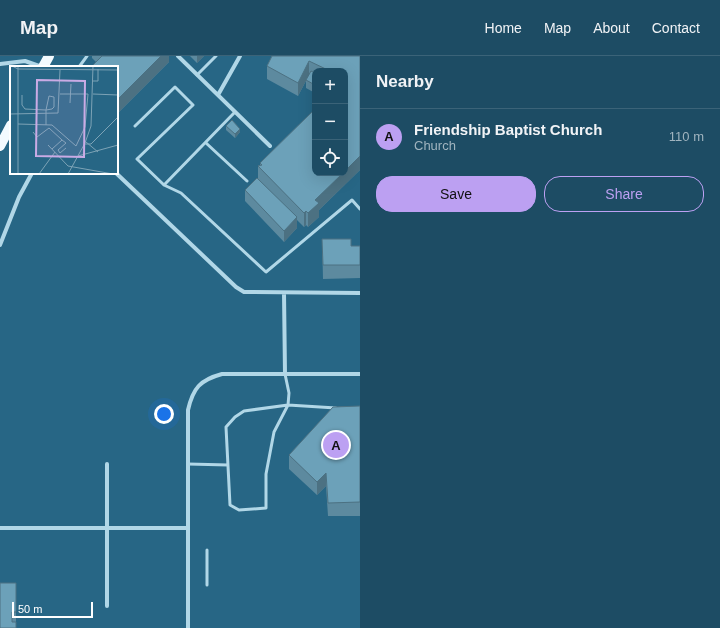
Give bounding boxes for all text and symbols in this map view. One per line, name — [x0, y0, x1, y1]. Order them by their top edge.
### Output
text: Map — [20, 17, 58, 38]
text: Home — [485, 20, 522, 36]
text: Map — [544, 20, 571, 36]
text: About — [593, 20, 630, 36]
text: Contact — [652, 20, 700, 36]
inset map — [10, 66, 118, 174]
map controls — [312, 68, 348, 176]
button: + — [312, 68, 348, 104]
text: Nearby — [376, 72, 434, 91]
button: − — [312, 104, 348, 140]
text: Friendship Baptist Church — [414, 121, 602, 138]
text: A — [384, 129, 394, 144]
text: 110 m — [669, 129, 704, 144]
text: Church — [414, 138, 456, 153]
button: locate — [312, 140, 348, 176]
button: Save — [376, 176, 536, 212]
button: Share — [544, 176, 704, 212]
your location — [154, 404, 174, 424]
pin: A — [323, 430, 349, 460]
scale bar — [12, 600, 93, 619]
text: 50 m — [18, 603, 42, 615]

